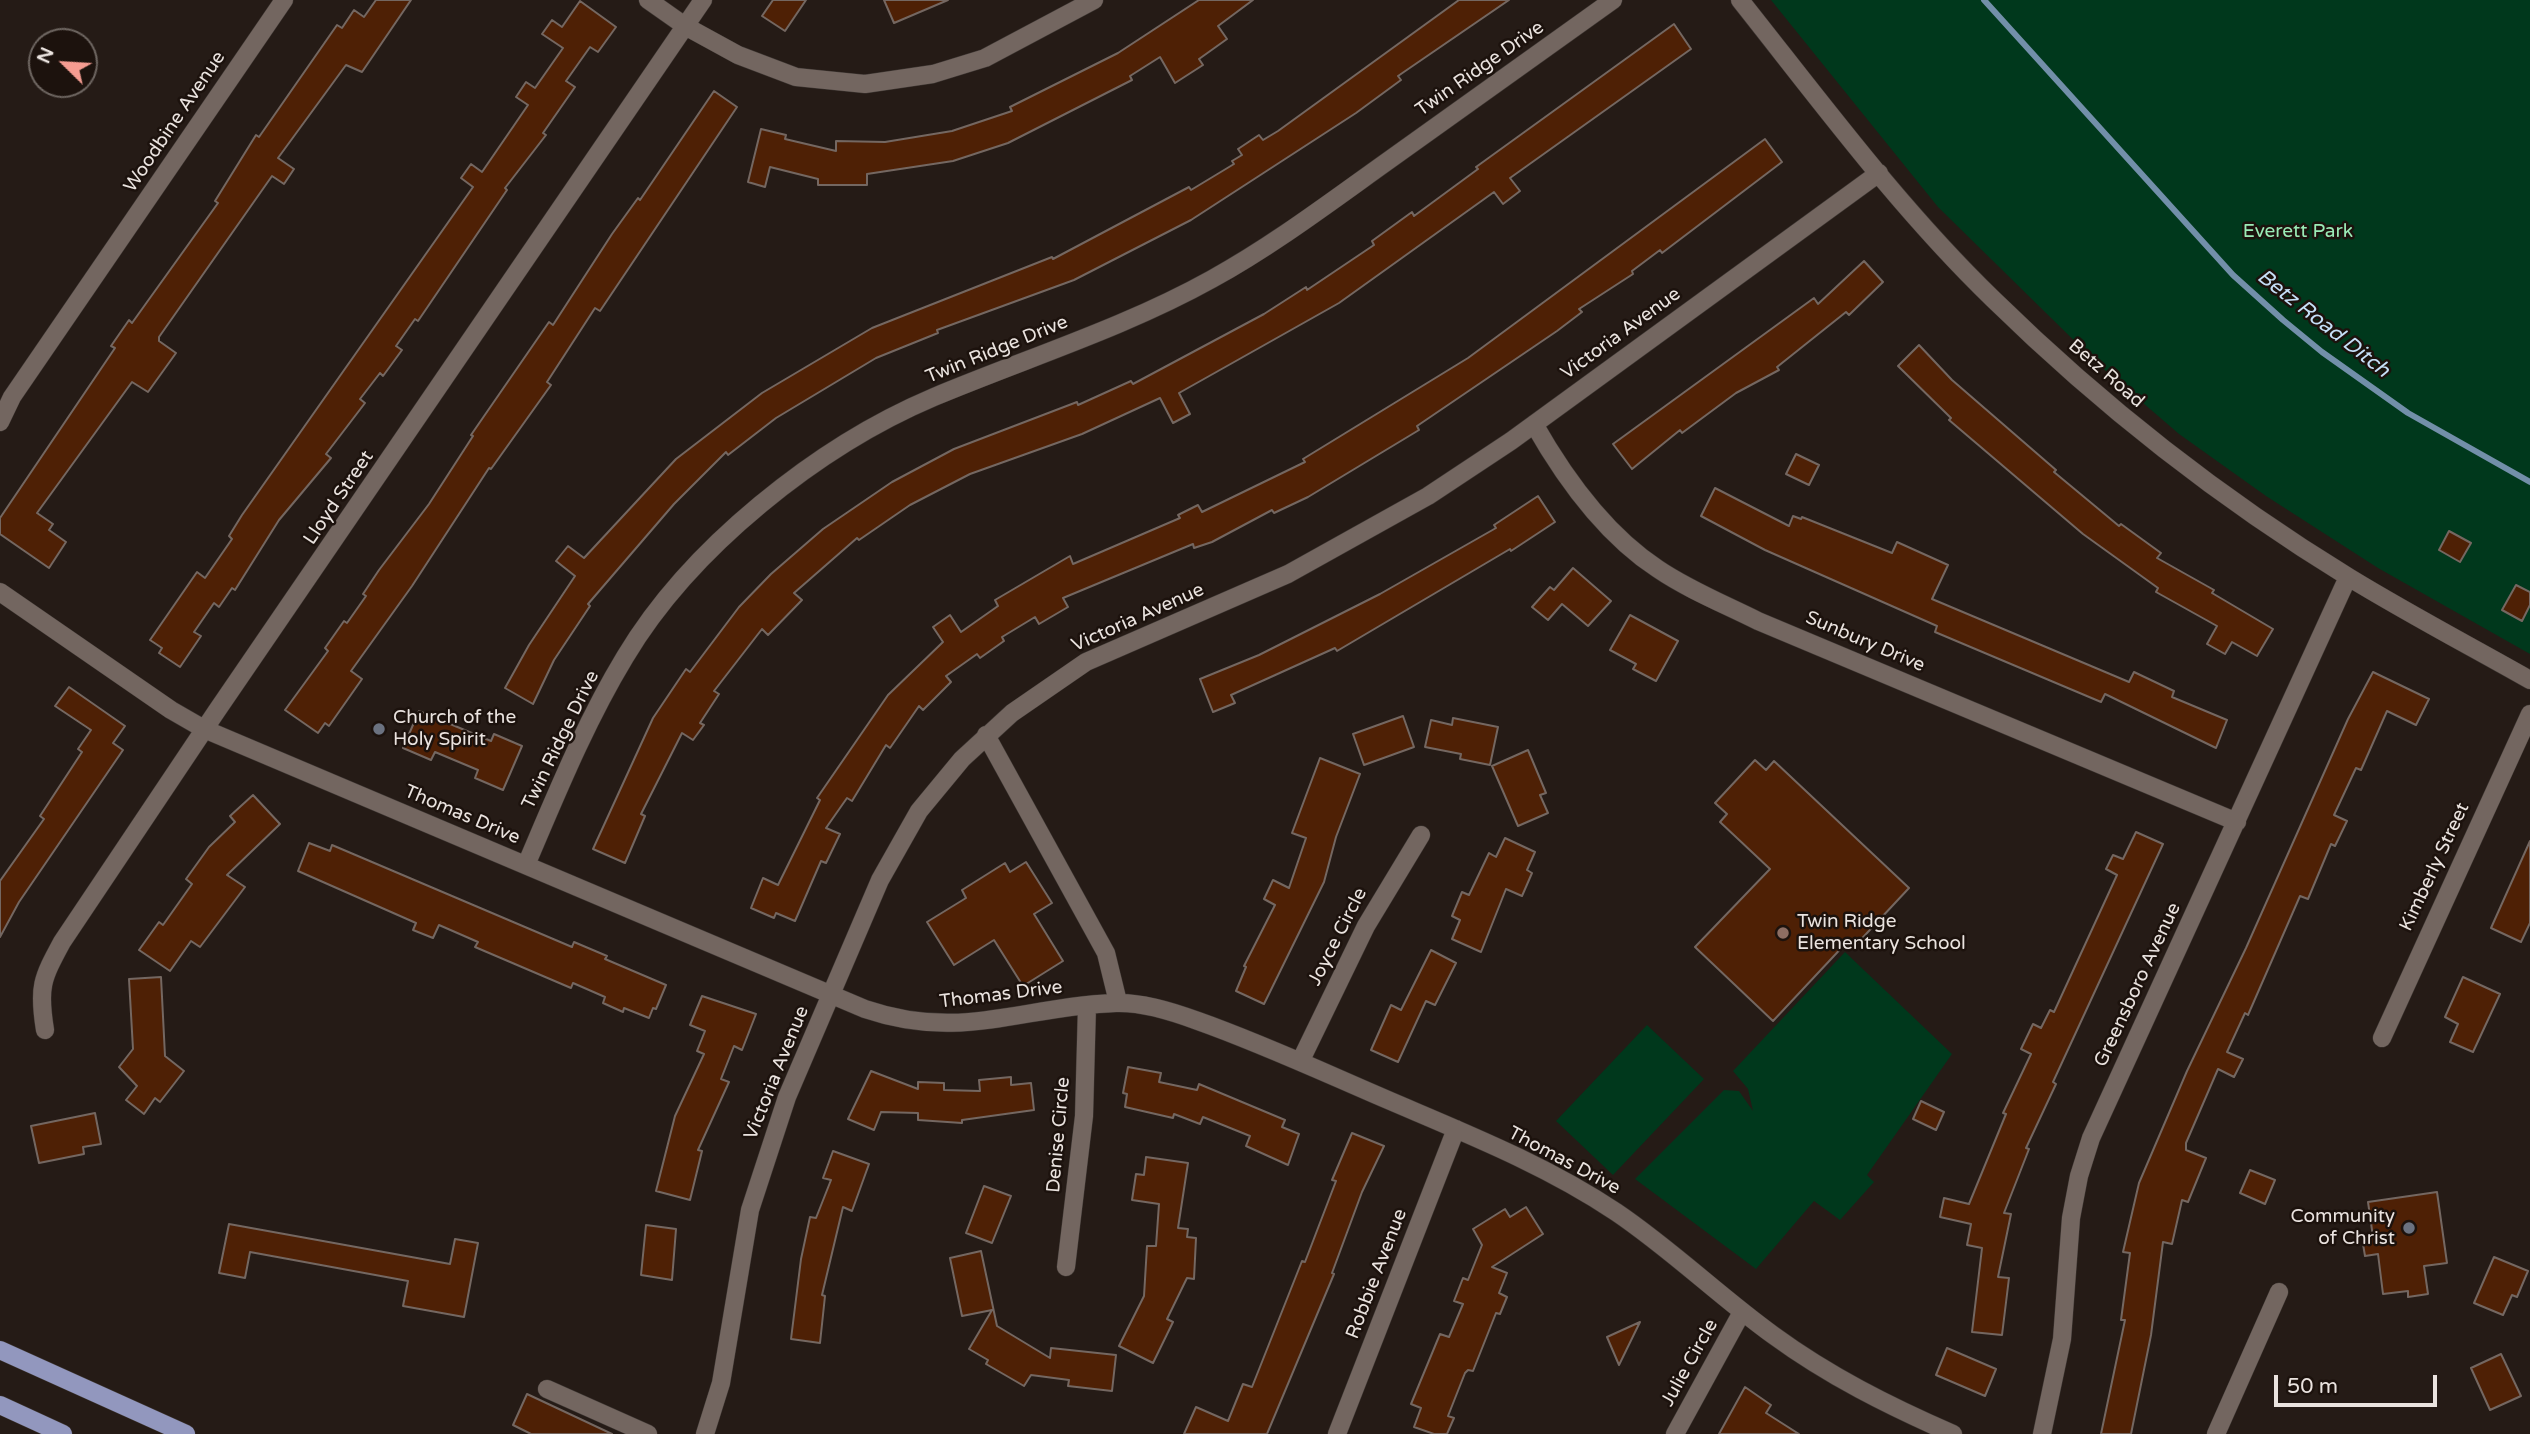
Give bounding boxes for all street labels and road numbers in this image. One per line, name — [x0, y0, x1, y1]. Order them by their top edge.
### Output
street label: Twin Ridge Drive — [1412, 16, 1548, 122]
street label: Woodbine Avenue — [119, 47, 231, 197]
street label: Victoria Avenue — [1557, 283, 1685, 385]
street label: Twin Ridge Drive — [923, 311, 1071, 389]
street label: Betz Road — [2063, 335, 2149, 413]
street label: Lloyd Street — [299, 447, 379, 549]
street label: Victoria Avenue — [1068, 579, 1208, 657]
street label: Sunbury Drive — [1802, 607, 1928, 677]
street label: Twin Ridge Drive — [518, 667, 604, 813]
street label: Thomas Drive — [401, 780, 523, 850]
street label: Kimberly Street — [2395, 799, 2475, 935]
street label: Joyce Circle — [1304, 884, 1372, 990]
street label: Greensboro Avenue — [2090, 899, 2186, 1071]
street label: Thomas Drive — [938, 976, 1064, 1014]
street label: Victoria Avenue — [740, 1003, 814, 1143]
street label: Denise Circle — [1043, 1076, 1075, 1194]
street label: Thomas Drive — [1504, 1122, 1624, 1200]
street label: Robbie Avenue — [1342, 1206, 1412, 1342]
street label: Julie Circle — [1657, 1315, 1723, 1411]

